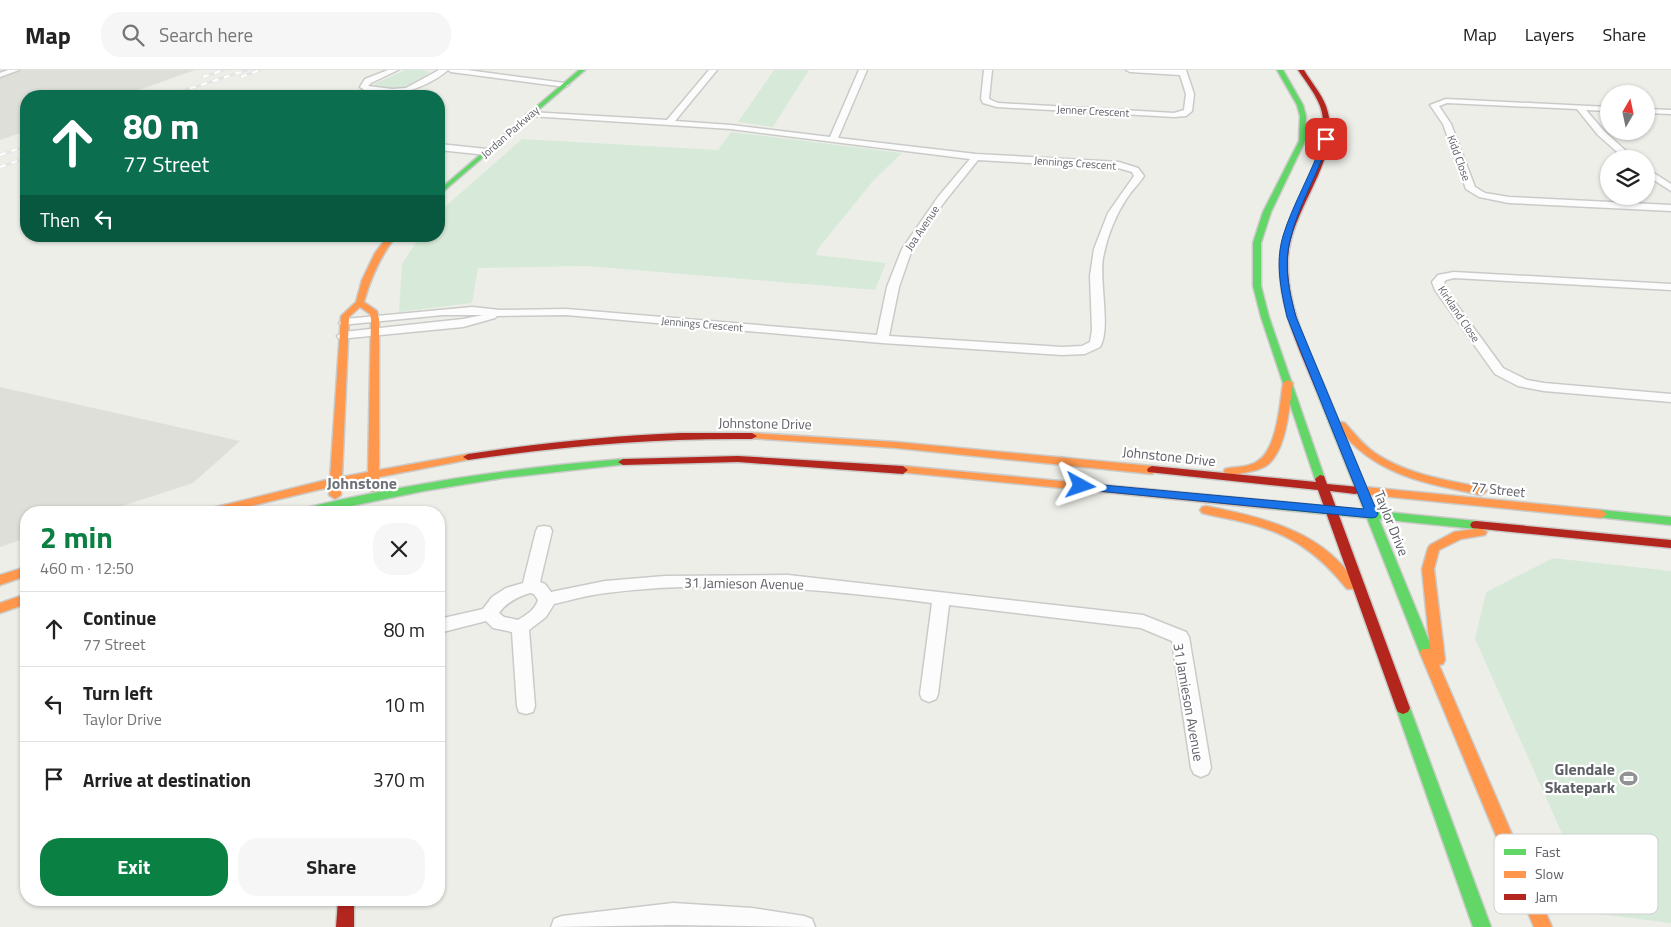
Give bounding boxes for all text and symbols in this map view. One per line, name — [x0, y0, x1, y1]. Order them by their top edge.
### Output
search box — [101, 12, 451, 57]
text: Map — [25, 17, 71, 53]
text: Search here — [159, 20, 253, 49]
icon: search — [119, 21, 147, 49]
text: Map — [1463, 21, 1497, 48]
text: Layers — [1525, 21, 1574, 48]
text: Share — [1602, 21, 1646, 48]
north arrow — [1600, 85, 1655, 140]
map controls — [1600, 85, 1655, 205]
text: 80 m — [123, 99, 199, 153]
street label: Jenner Crescent — [1056, 101, 1130, 121]
street label: Jordan Parkway — [477, 102, 543, 162]
icon: ahead — [40, 110, 105, 175]
pin — [1305, 118, 1347, 160]
icon: arrive — [1312, 125, 1340, 153]
street label: Kidd Close — [1443, 133, 1475, 184]
text: 77 Street — [123, 147, 209, 181]
button: layers — [1600, 150, 1655, 205]
street label: Jennings Crescent — [1033, 152, 1117, 174]
street label: Joa Avenue — [901, 202, 943, 254]
text: Then — [40, 205, 80, 234]
icon: left — [90, 205, 118, 233]
street label: Kirkland Close — [1434, 283, 1484, 346]
street label: Jennings Crescent — [660, 312, 744, 336]
street label: Johnstone Drive — [718, 412, 812, 434]
street label: Johnstone Drive — [1121, 441, 1217, 471]
position arrow — [1054, 459, 1106, 511]
district label: Johnstone — [327, 471, 397, 495]
street label: 77 Street — [1470, 476, 1526, 502]
street label: Taylor Drive — [1369, 487, 1415, 559]
text: 2 min — [40, 514, 113, 560]
button: close — [373, 523, 425, 575]
text: 460 m · 12:50 — [40, 556, 134, 580]
street label: 31 Jamieson Avenue — [684, 571, 804, 595]
text: Continue — [83, 603, 156, 632]
icon: ahead — [40, 615, 68, 643]
text: 80 m — [384, 615, 425, 644]
text: 77 Street — [83, 632, 146, 656]
street label: 31 Jamieson Avenue — [1168, 641, 1210, 763]
text: Turn left — [83, 678, 153, 707]
icon: left — [40, 690, 68, 718]
text: 10 m — [384, 690, 425, 719]
text: Taylor Drive — [83, 707, 162, 731]
place label: Glendale Skatepark — [1545, 757, 1616, 799]
icon: arrive — [40, 765, 68, 793]
text: Arrive at destination — [83, 765, 251, 794]
text: 370 m — [373, 765, 425, 794]
sports icon: Glendale Skatepark — [1619, 768, 1639, 788]
legend — [1494, 834, 1658, 914]
button: Exit — [40, 838, 228, 896]
button: Share — [238, 838, 425, 896]
text: Fast — [1535, 841, 1560, 862]
text: Slow — [1535, 863, 1564, 884]
text: Jam — [1535, 886, 1558, 907]

